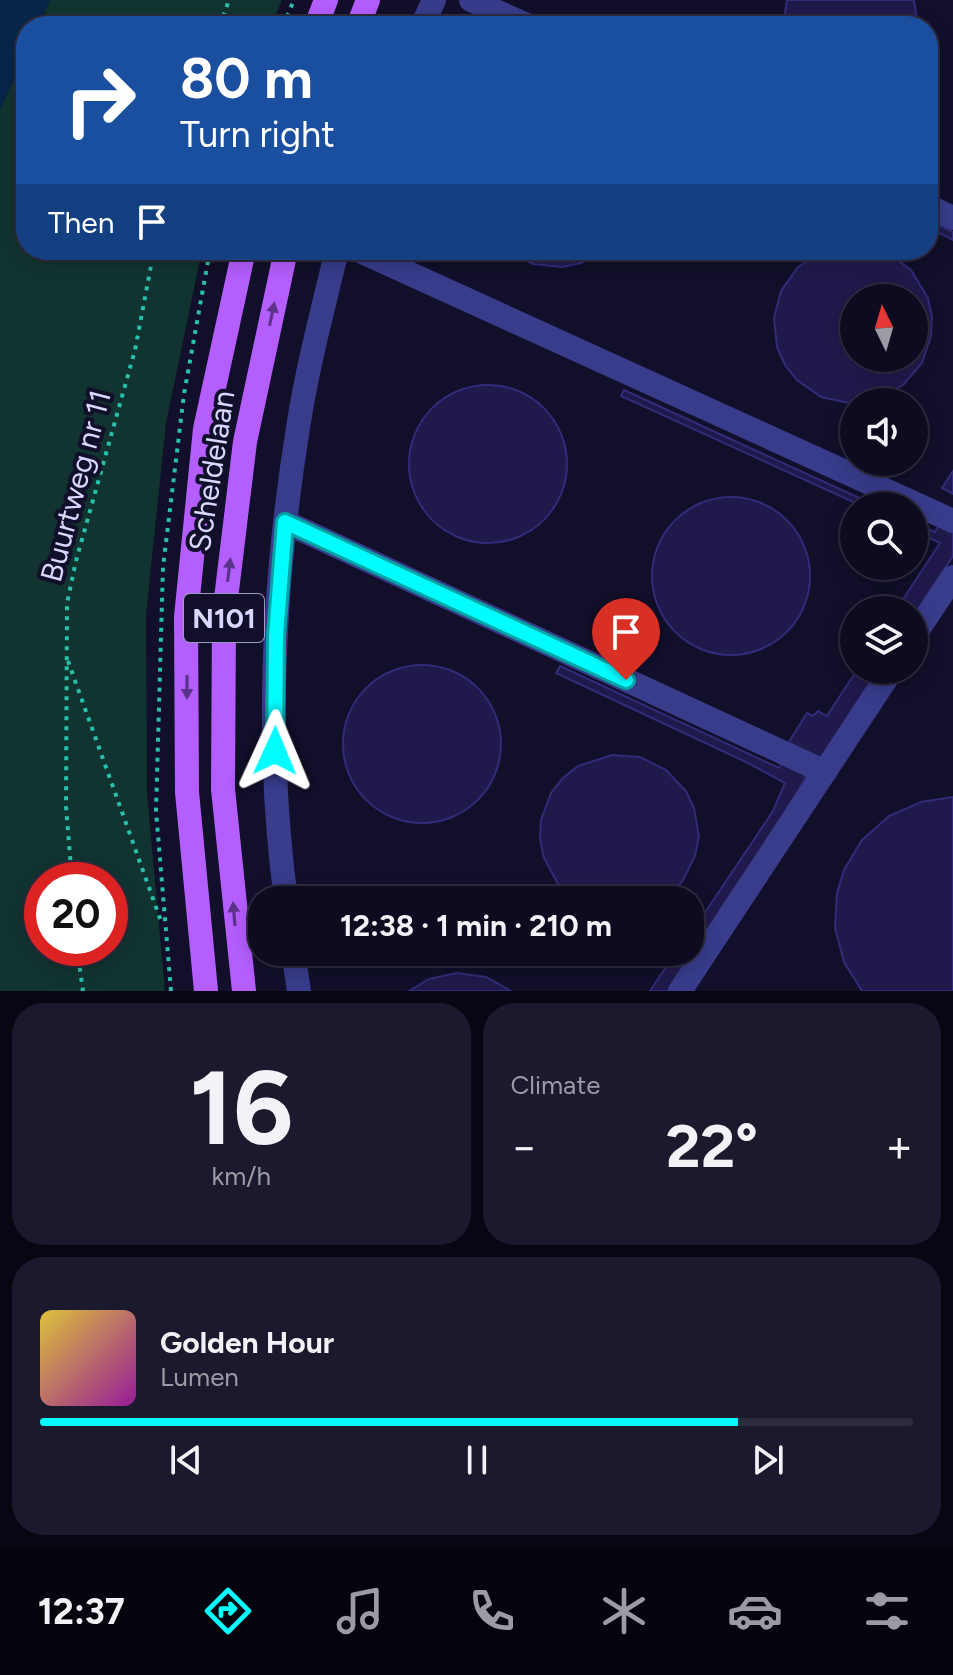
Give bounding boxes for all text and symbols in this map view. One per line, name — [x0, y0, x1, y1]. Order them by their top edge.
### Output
text: 80 m — [180, 45, 313, 112]
icon: right — [48, 48, 152, 152]
text: Turn right — [180, 113, 335, 156]
icon: arrive — [130, 200, 174, 244]
text: Then — [48, 204, 114, 241]
north arrow — [840, 284, 928, 372]
map controls — [840, 284, 928, 684]
one-way arrow — [266, 302, 279, 327]
street label: Buurtweg nr 11 — [32, 386, 119, 586]
street label: Scheldelaan — [181, 388, 242, 554]
button: sound — [840, 388, 928, 476]
button: search — [840, 492, 928, 580]
one-way arrow — [223, 558, 236, 583]
road number: N101 — [184, 594, 264, 642]
button: layers — [840, 596, 928, 684]
pin — [592, 598, 660, 680]
icon: arrive — [604, 610, 648, 654]
one-way arrow — [181, 675, 193, 700]
position arrow — [233, 709, 317, 793]
speed limit sign: 20 — [24, 862, 128, 966]
one-way arrow — [228, 901, 241, 926]
text: 12:38 · 1 min · 210 m — [340, 907, 612, 944]
text: 16 — [189, 1045, 293, 1170]
text: Climate — [511, 1069, 600, 1101]
text: 22° — [666, 1110, 758, 1182]
text: − — [511, 1120, 538, 1173]
text: + — [886, 1120, 913, 1173]
text: km/h — [212, 1160, 271, 1192]
text: Golden Hour — [160, 1324, 334, 1361]
text: Lumen — [160, 1361, 239, 1393]
icon: previous — [164, 1438, 208, 1482]
icon: pause — [455, 1438, 499, 1482]
icon: next — [746, 1438, 790, 1482]
icon: directions — [200, 1583, 256, 1639]
icon: music — [332, 1583, 388, 1639]
icon: phone — [464, 1583, 520, 1639]
icon: climate — [596, 1583, 652, 1639]
icon: car — [727, 1583, 783, 1639]
icon: filters — [859, 1583, 915, 1639]
text: 12:37 — [38, 1590, 125, 1633]

